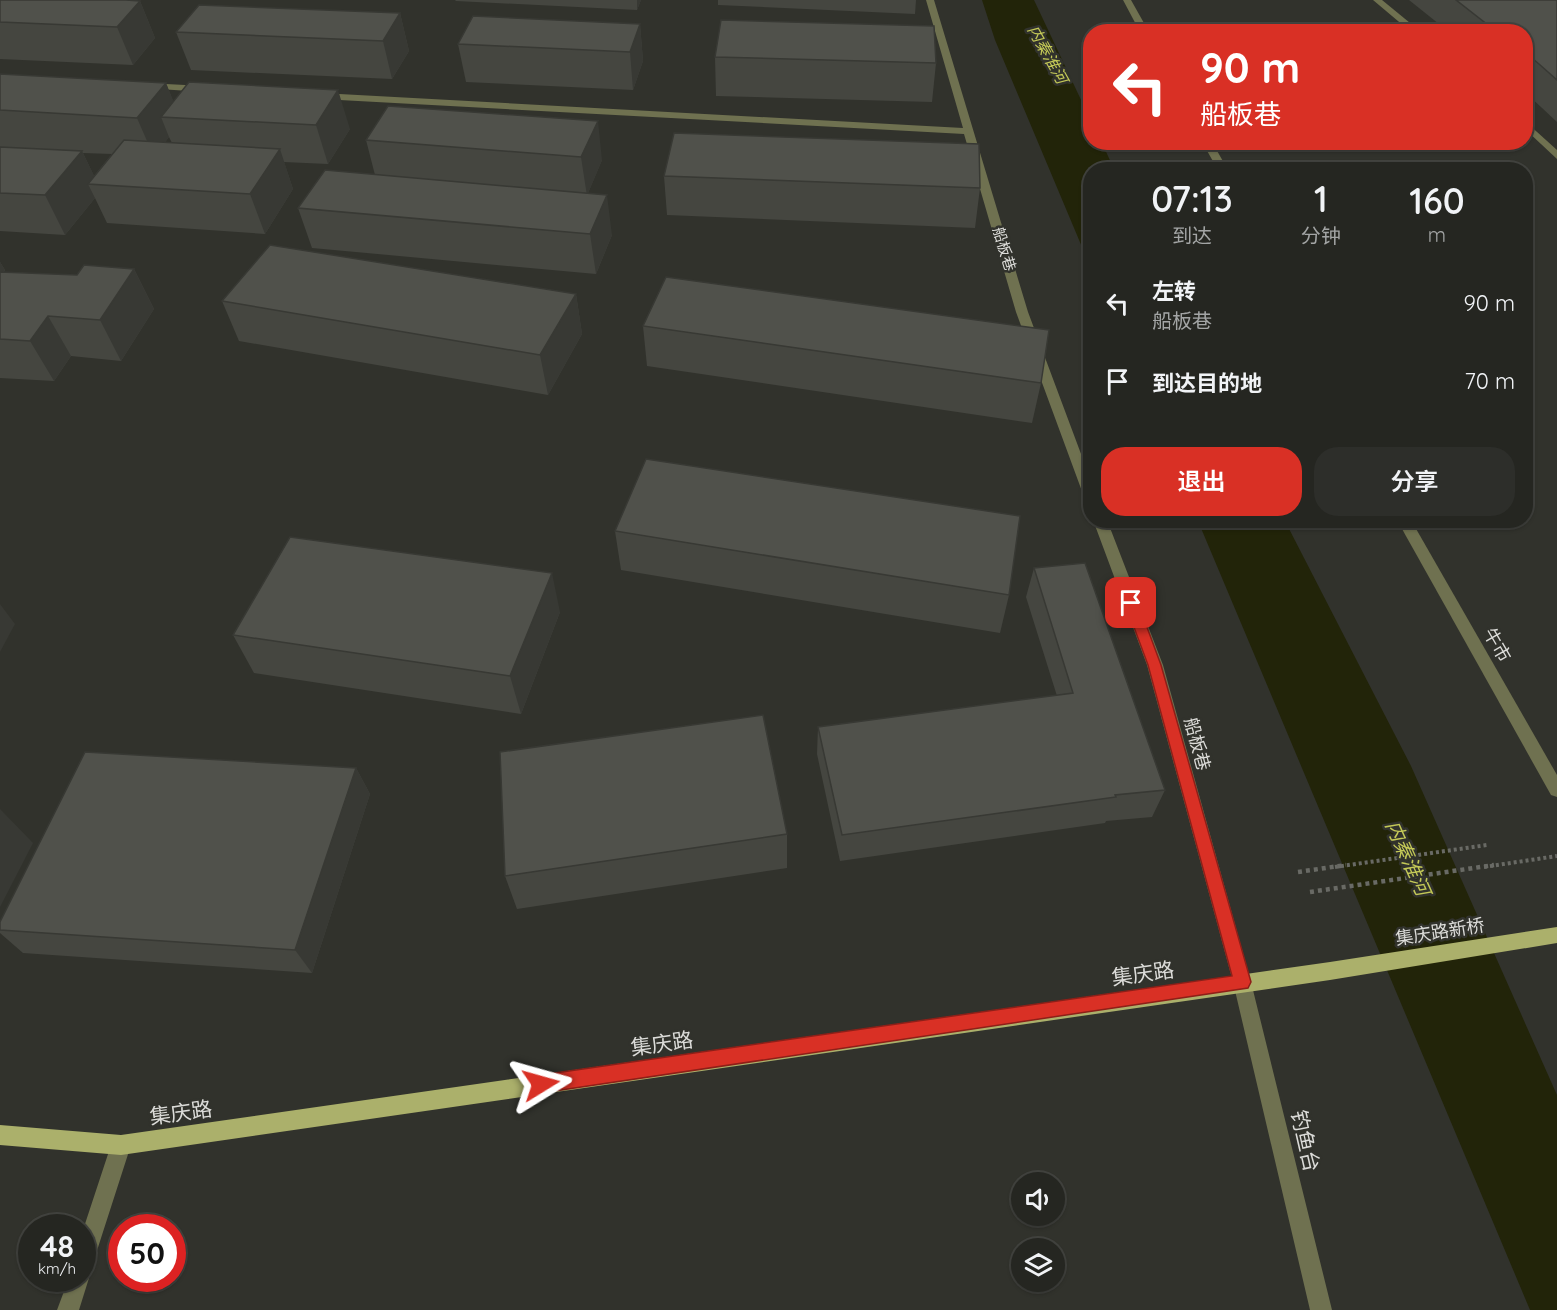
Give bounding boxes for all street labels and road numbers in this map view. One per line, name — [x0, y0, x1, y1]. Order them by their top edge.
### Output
street label: 船板巷 — [989, 225, 1020, 273]
street label: 牛市 — [1478, 623, 1516, 666]
street label: 船板巷 — [1179, 715, 1216, 773]
street label: 集庆路新桥 — [1394, 913, 1486, 950]
street label: 集庆路 — [1110, 956, 1176, 990]
street label: 集庆路 — [629, 1026, 695, 1060]
street label: 集庆路 — [148, 1095, 214, 1129]
street label: 钓鱼台 — [1286, 1107, 1326, 1174]

